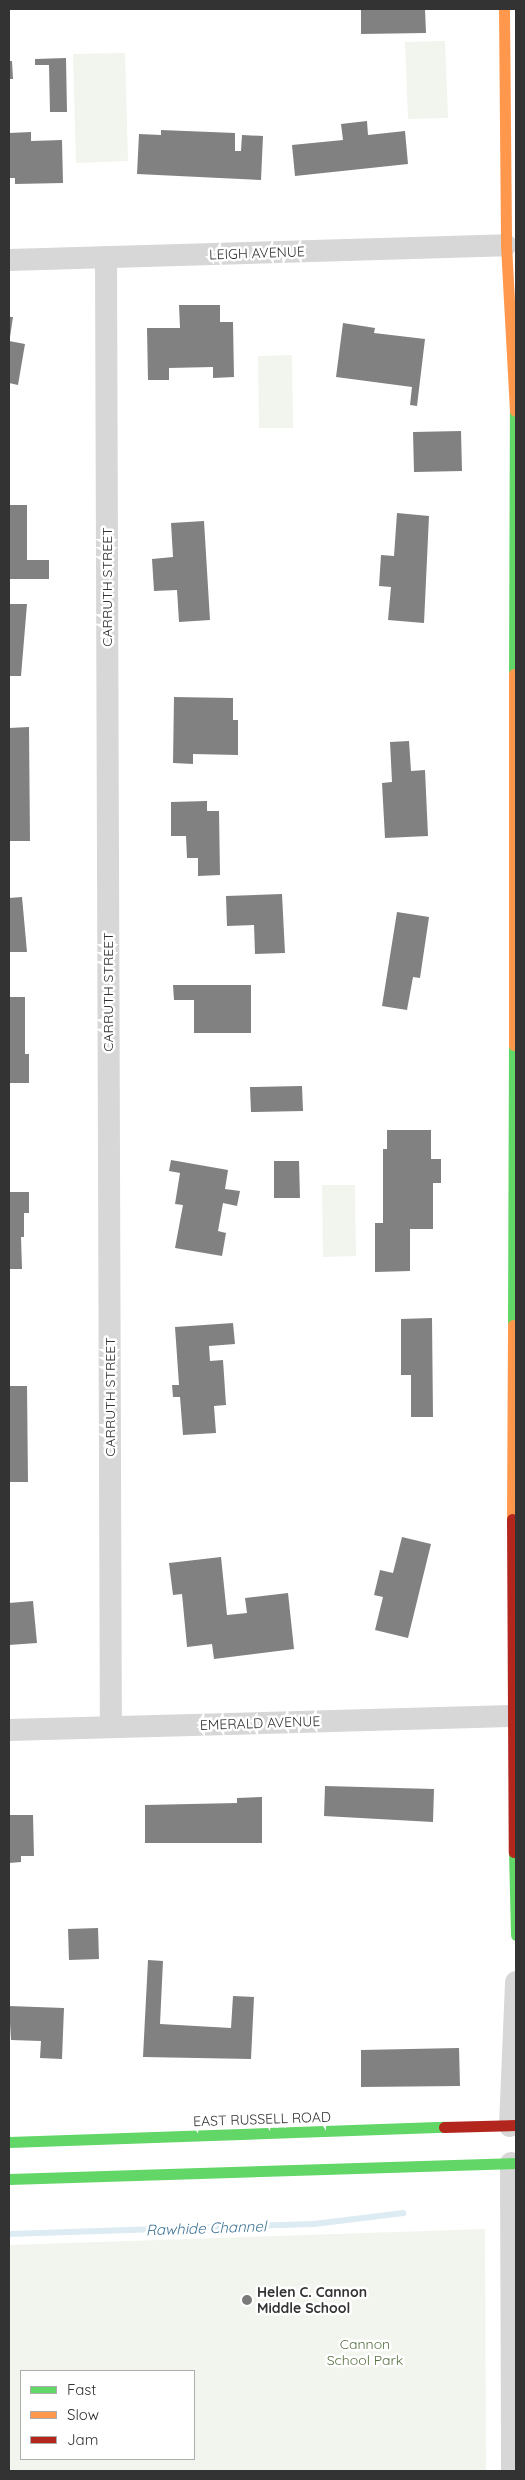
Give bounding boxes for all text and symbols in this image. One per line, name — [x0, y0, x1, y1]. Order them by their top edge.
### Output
street label: LEIGH AVENUE — [209, 243, 305, 263]
street label: CARRUTH STREET — [99, 527, 115, 647]
street label: CARRUTH STREET — [100, 932, 116, 1052]
street label: CARRUTH STREET — [102, 1337, 118, 1457]
street label: EMERALD AVENUE — [200, 1713, 320, 1733]
street label: EAST RUSSELL ROAD — [193, 2108, 331, 2130]
water label: Rawhide Channel — [145, 2217, 267, 2239]
place label: Helen C. Cannon Middle School — [257, 2284, 367, 2316]
marker: Helen C. Cannon Middle School — [241, 2294, 253, 2306]
park label: Cannon School Park — [327, 2336, 403, 2368]
legend — [20, 2370, 195, 2460]
text: Fast — [67, 2380, 96, 2399]
text: Slow — [67, 2405, 99, 2424]
text: Jam — [67, 2430, 98, 2449]

